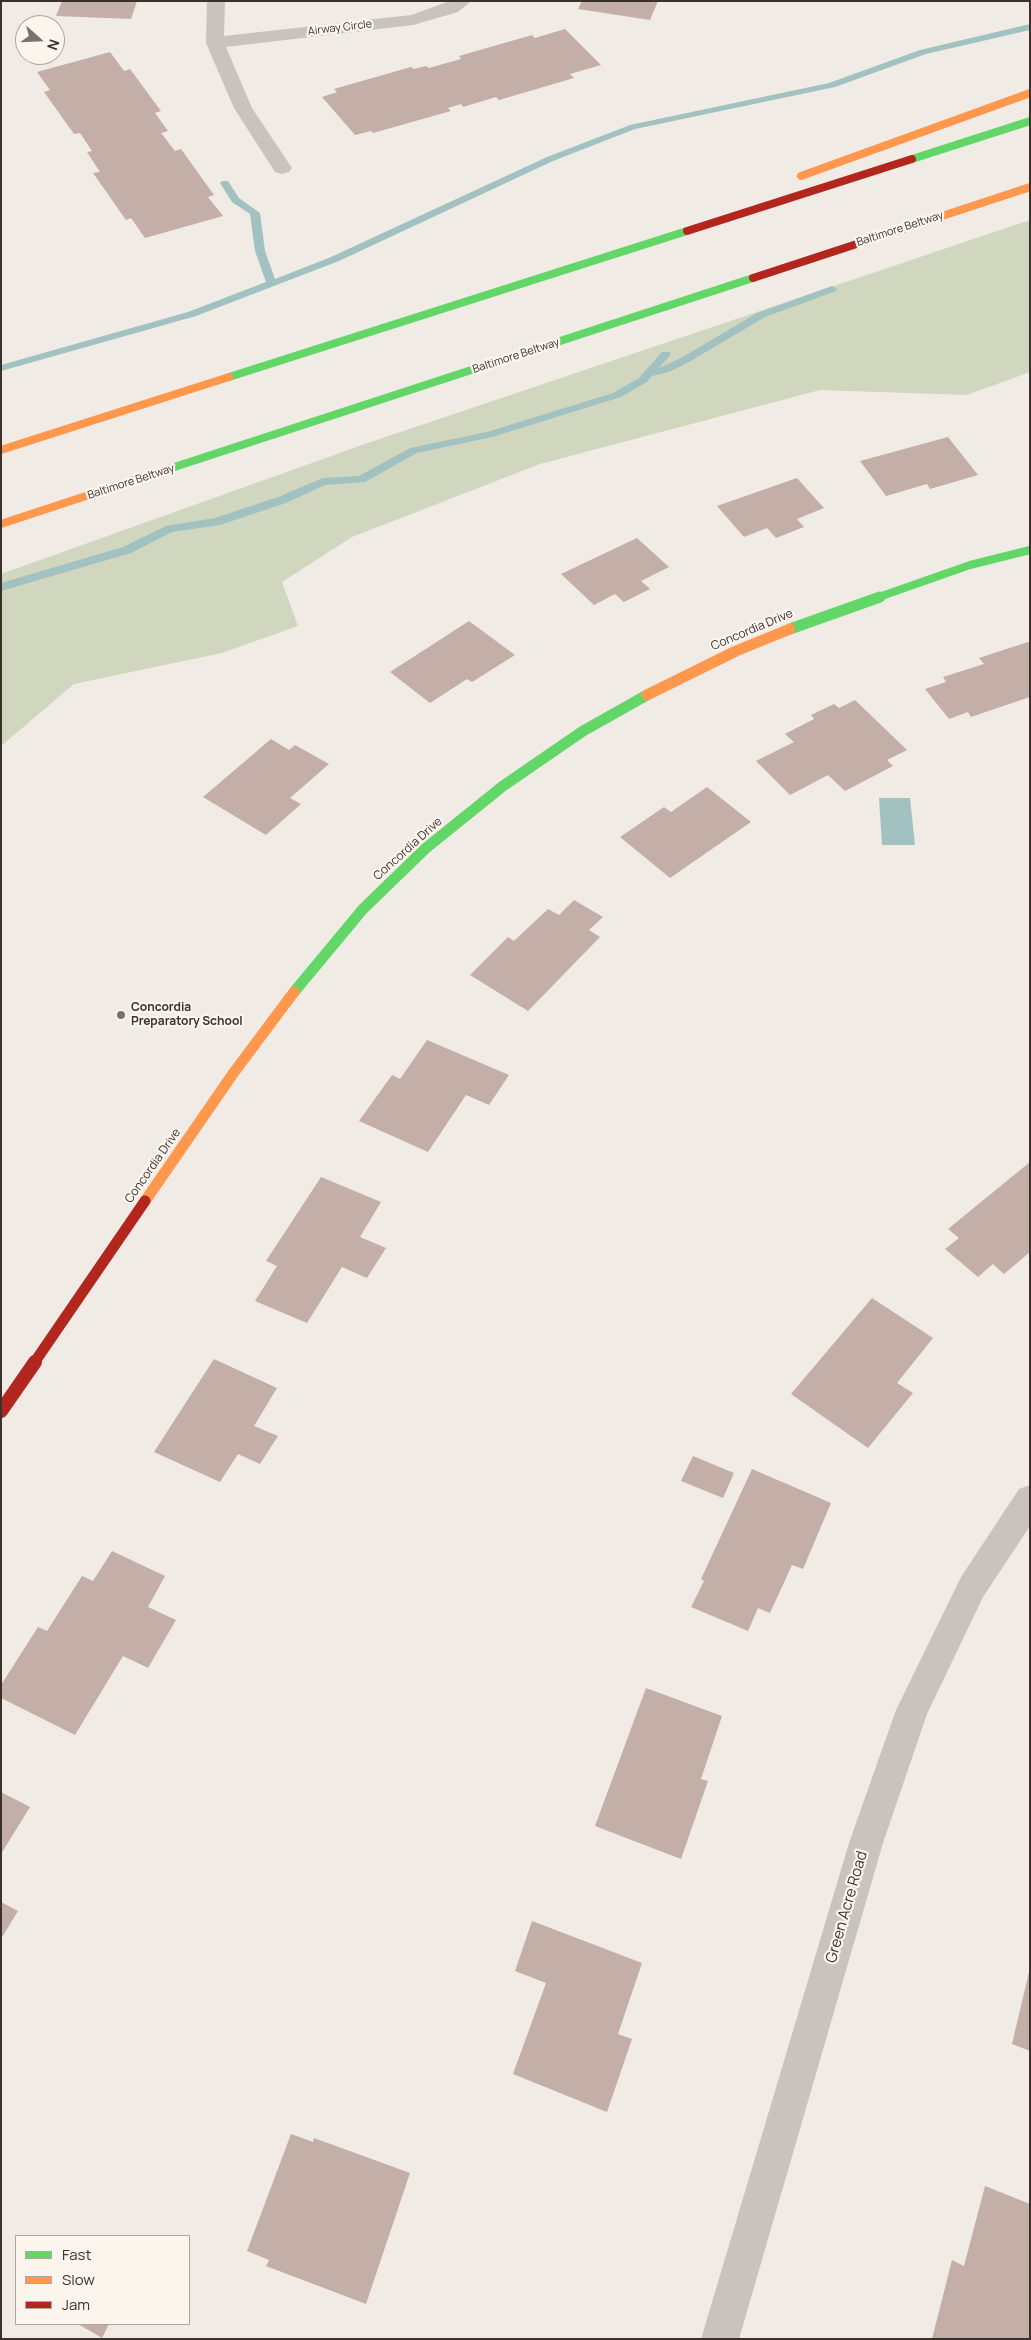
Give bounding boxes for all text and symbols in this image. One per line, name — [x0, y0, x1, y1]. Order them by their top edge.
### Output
north arrow — [15, 15, 65, 65]
street label: Airway Circle — [307, 18, 373, 38]
text: N — [43, 37, 64, 53]
street label: Baltimore Beltway — [855, 209, 945, 249]
street label: Baltimore Beltway — [471, 336, 561, 376]
street label: Baltimore Beltway — [86, 462, 176, 502]
street label: Concordia Drive — [709, 606, 795, 654]
street label: Concordia Drive — [371, 814, 445, 884]
place label: Concordia Preparatory School — [131, 1001, 243, 1029]
marker: Concordia Preparatory School — [115, 1009, 127, 1021]
street label: Concordia Drive — [122, 1126, 184, 1206]
street label: Green Acre Road — [822, 1849, 872, 1965]
legend — [15, 2235, 190, 2325]
text: Fast — [62, 2244, 91, 2265]
text: Slow — [62, 2269, 95, 2290]
text: Jam — [62, 2294, 90, 2315]

